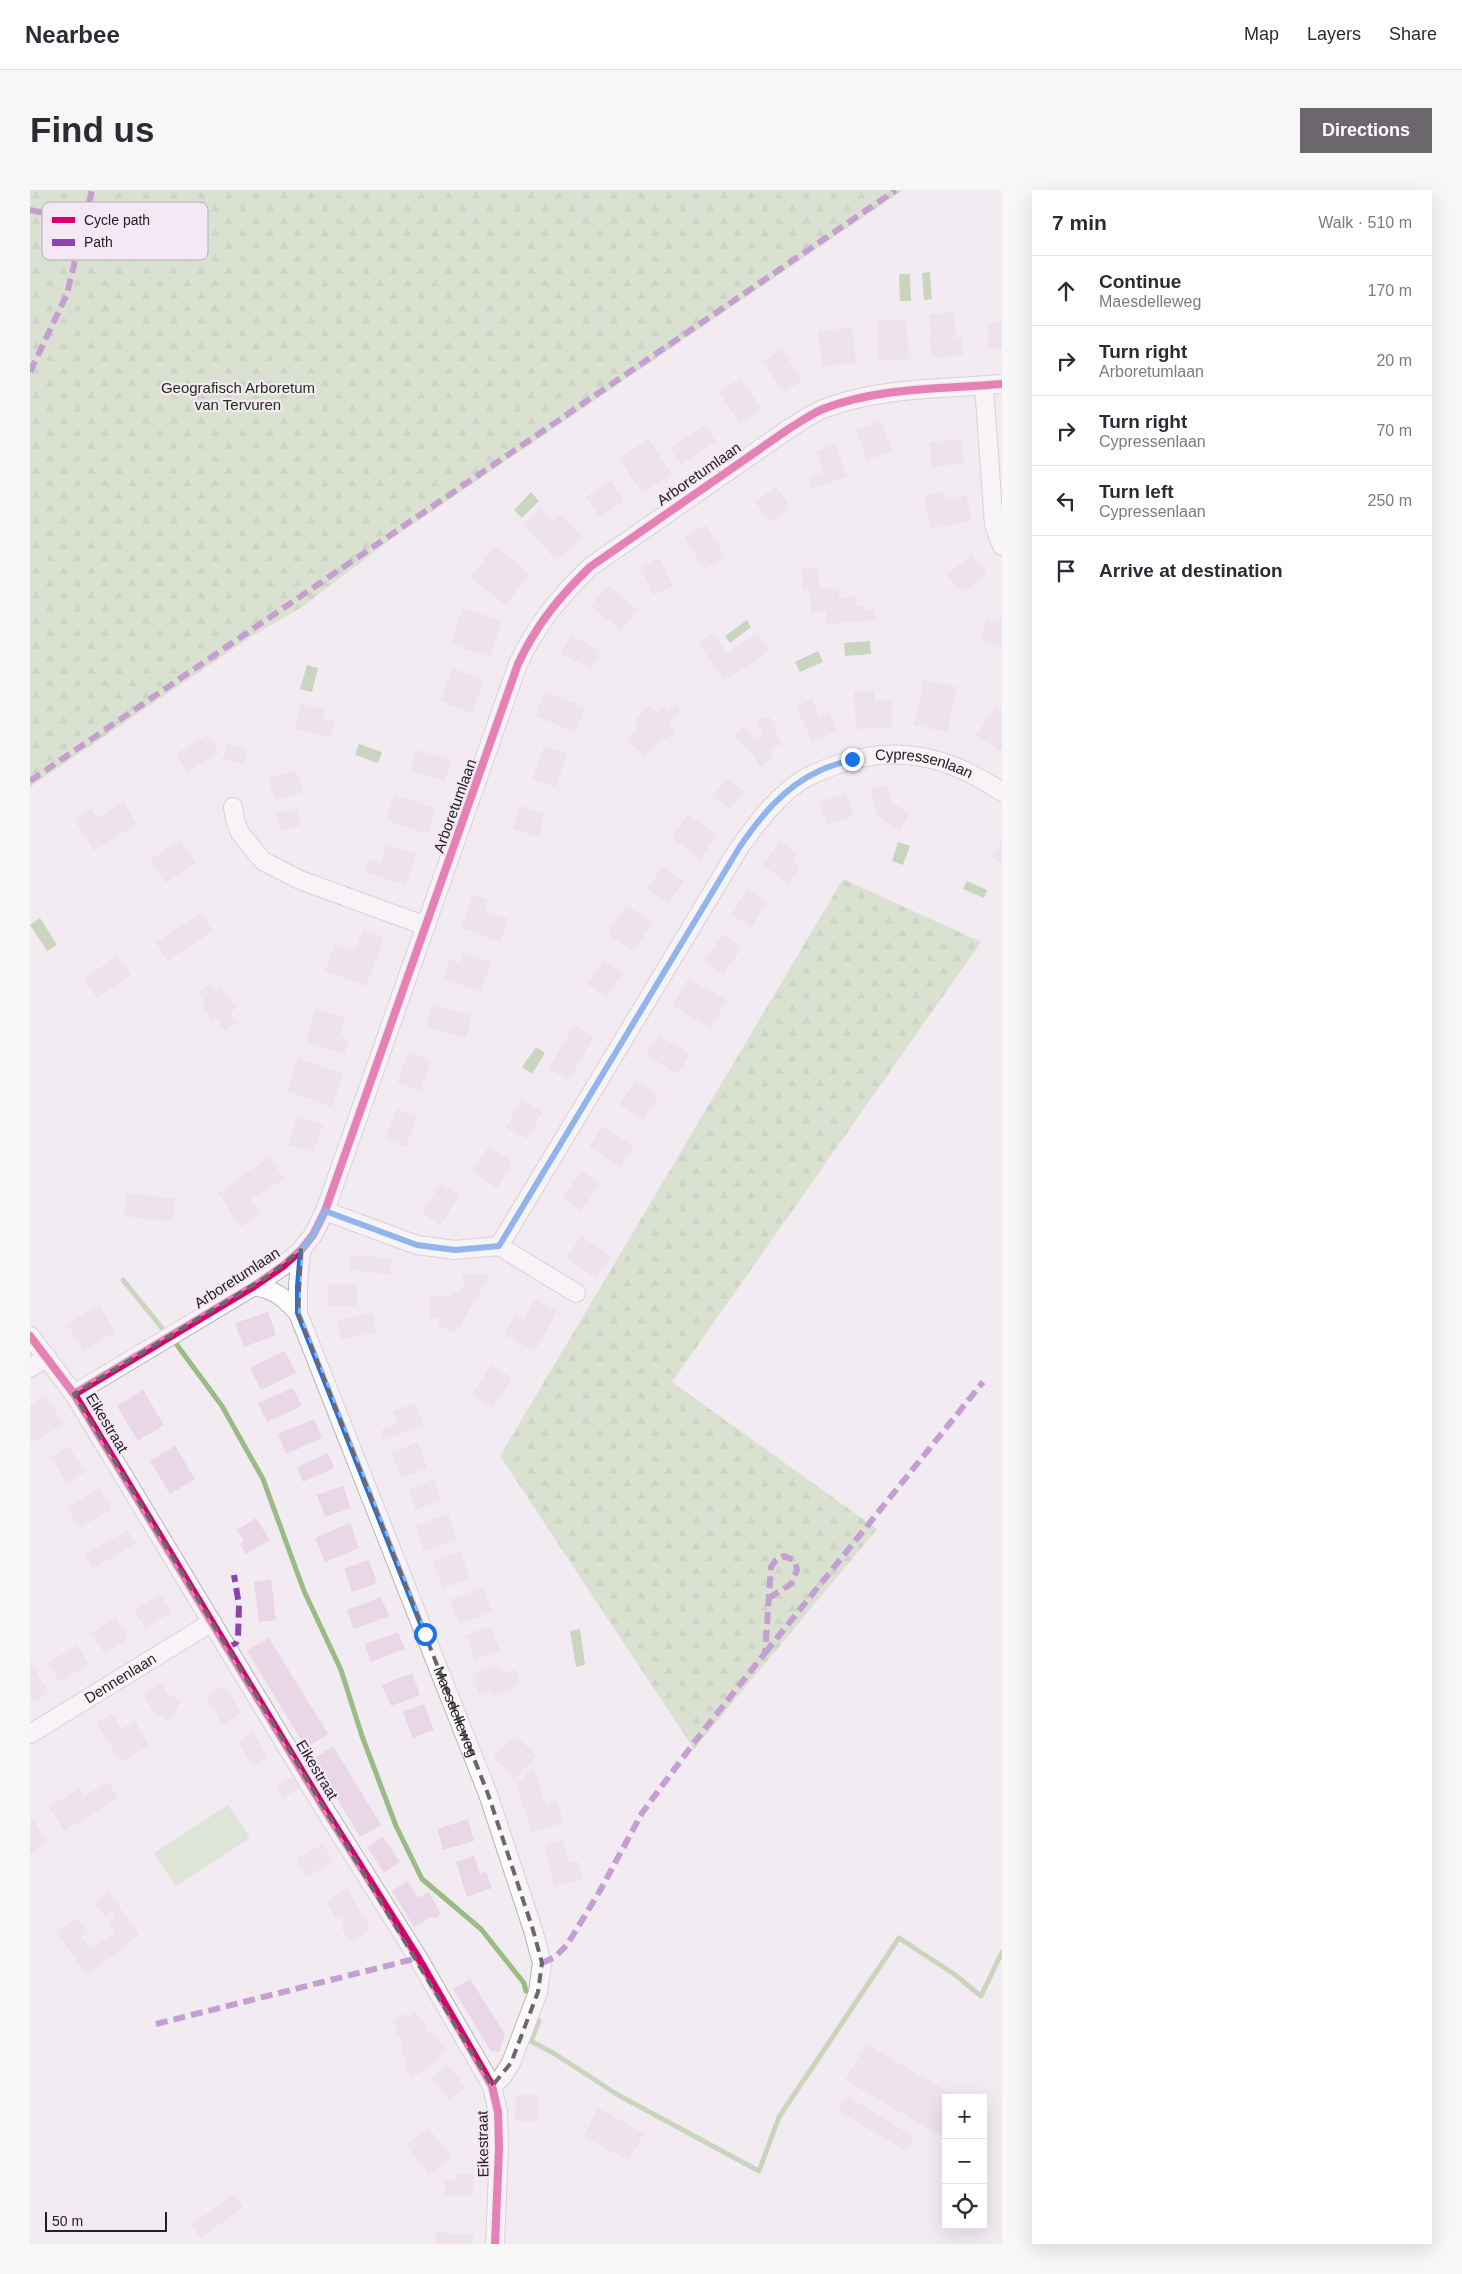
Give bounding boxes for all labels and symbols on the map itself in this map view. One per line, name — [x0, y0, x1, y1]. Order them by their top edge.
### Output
legend — [42, 202, 208, 260]
text: Cycle path — [84, 212, 150, 228]
text: Path — [84, 234, 113, 250]
park label: Geografisch Arboretum van Tervuren — [161, 379, 315, 413]
street label: Arboretumlaan — [654, 438, 744, 509]
street label: Cypressenlaan — [874, 745, 976, 781]
route end — [841, 748, 864, 771]
street label: Arboretumlaan — [430, 757, 479, 855]
street label: Arboretumlaan — [191, 1244, 283, 1312]
street label: Eikestraat — [83, 1390, 132, 1456]
route start — [414, 1623, 437, 1646]
street label: Dennenlaan — [81, 1650, 159, 1706]
street label: Maesdelleweg — [430, 1664, 482, 1759]
street label: Eikestraat — [293, 1737, 342, 1803]
street label: Eikestraat — [473, 2110, 492, 2178]
scale bar — [45, 2209, 168, 2232]

